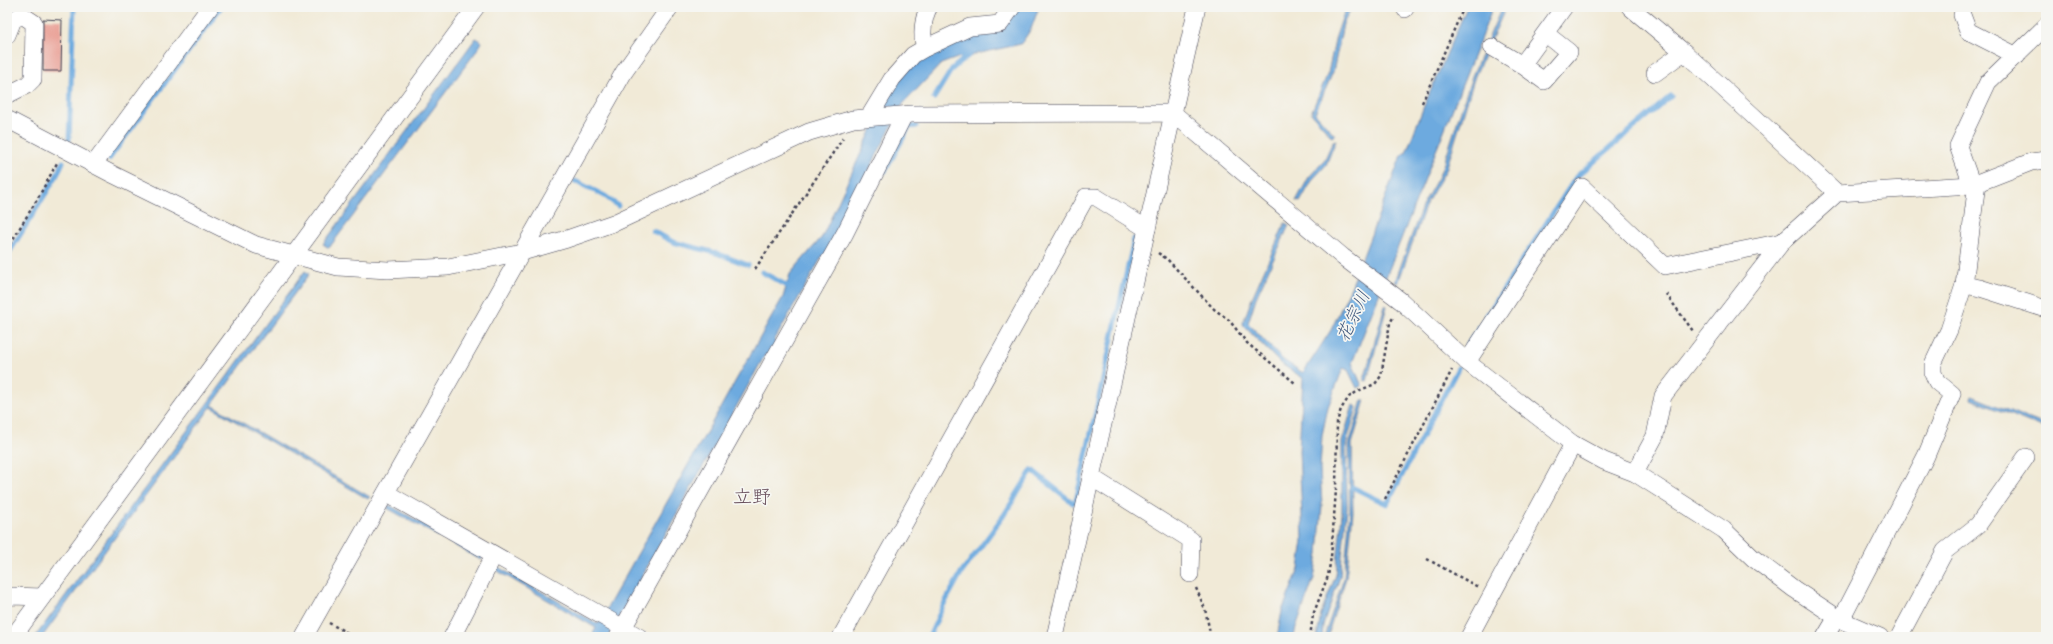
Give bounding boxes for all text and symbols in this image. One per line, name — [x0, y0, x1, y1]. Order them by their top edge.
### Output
water label: 花宗川 — [1331, 287, 1375, 345]
district label: 立野 — [733, 485, 771, 508]

